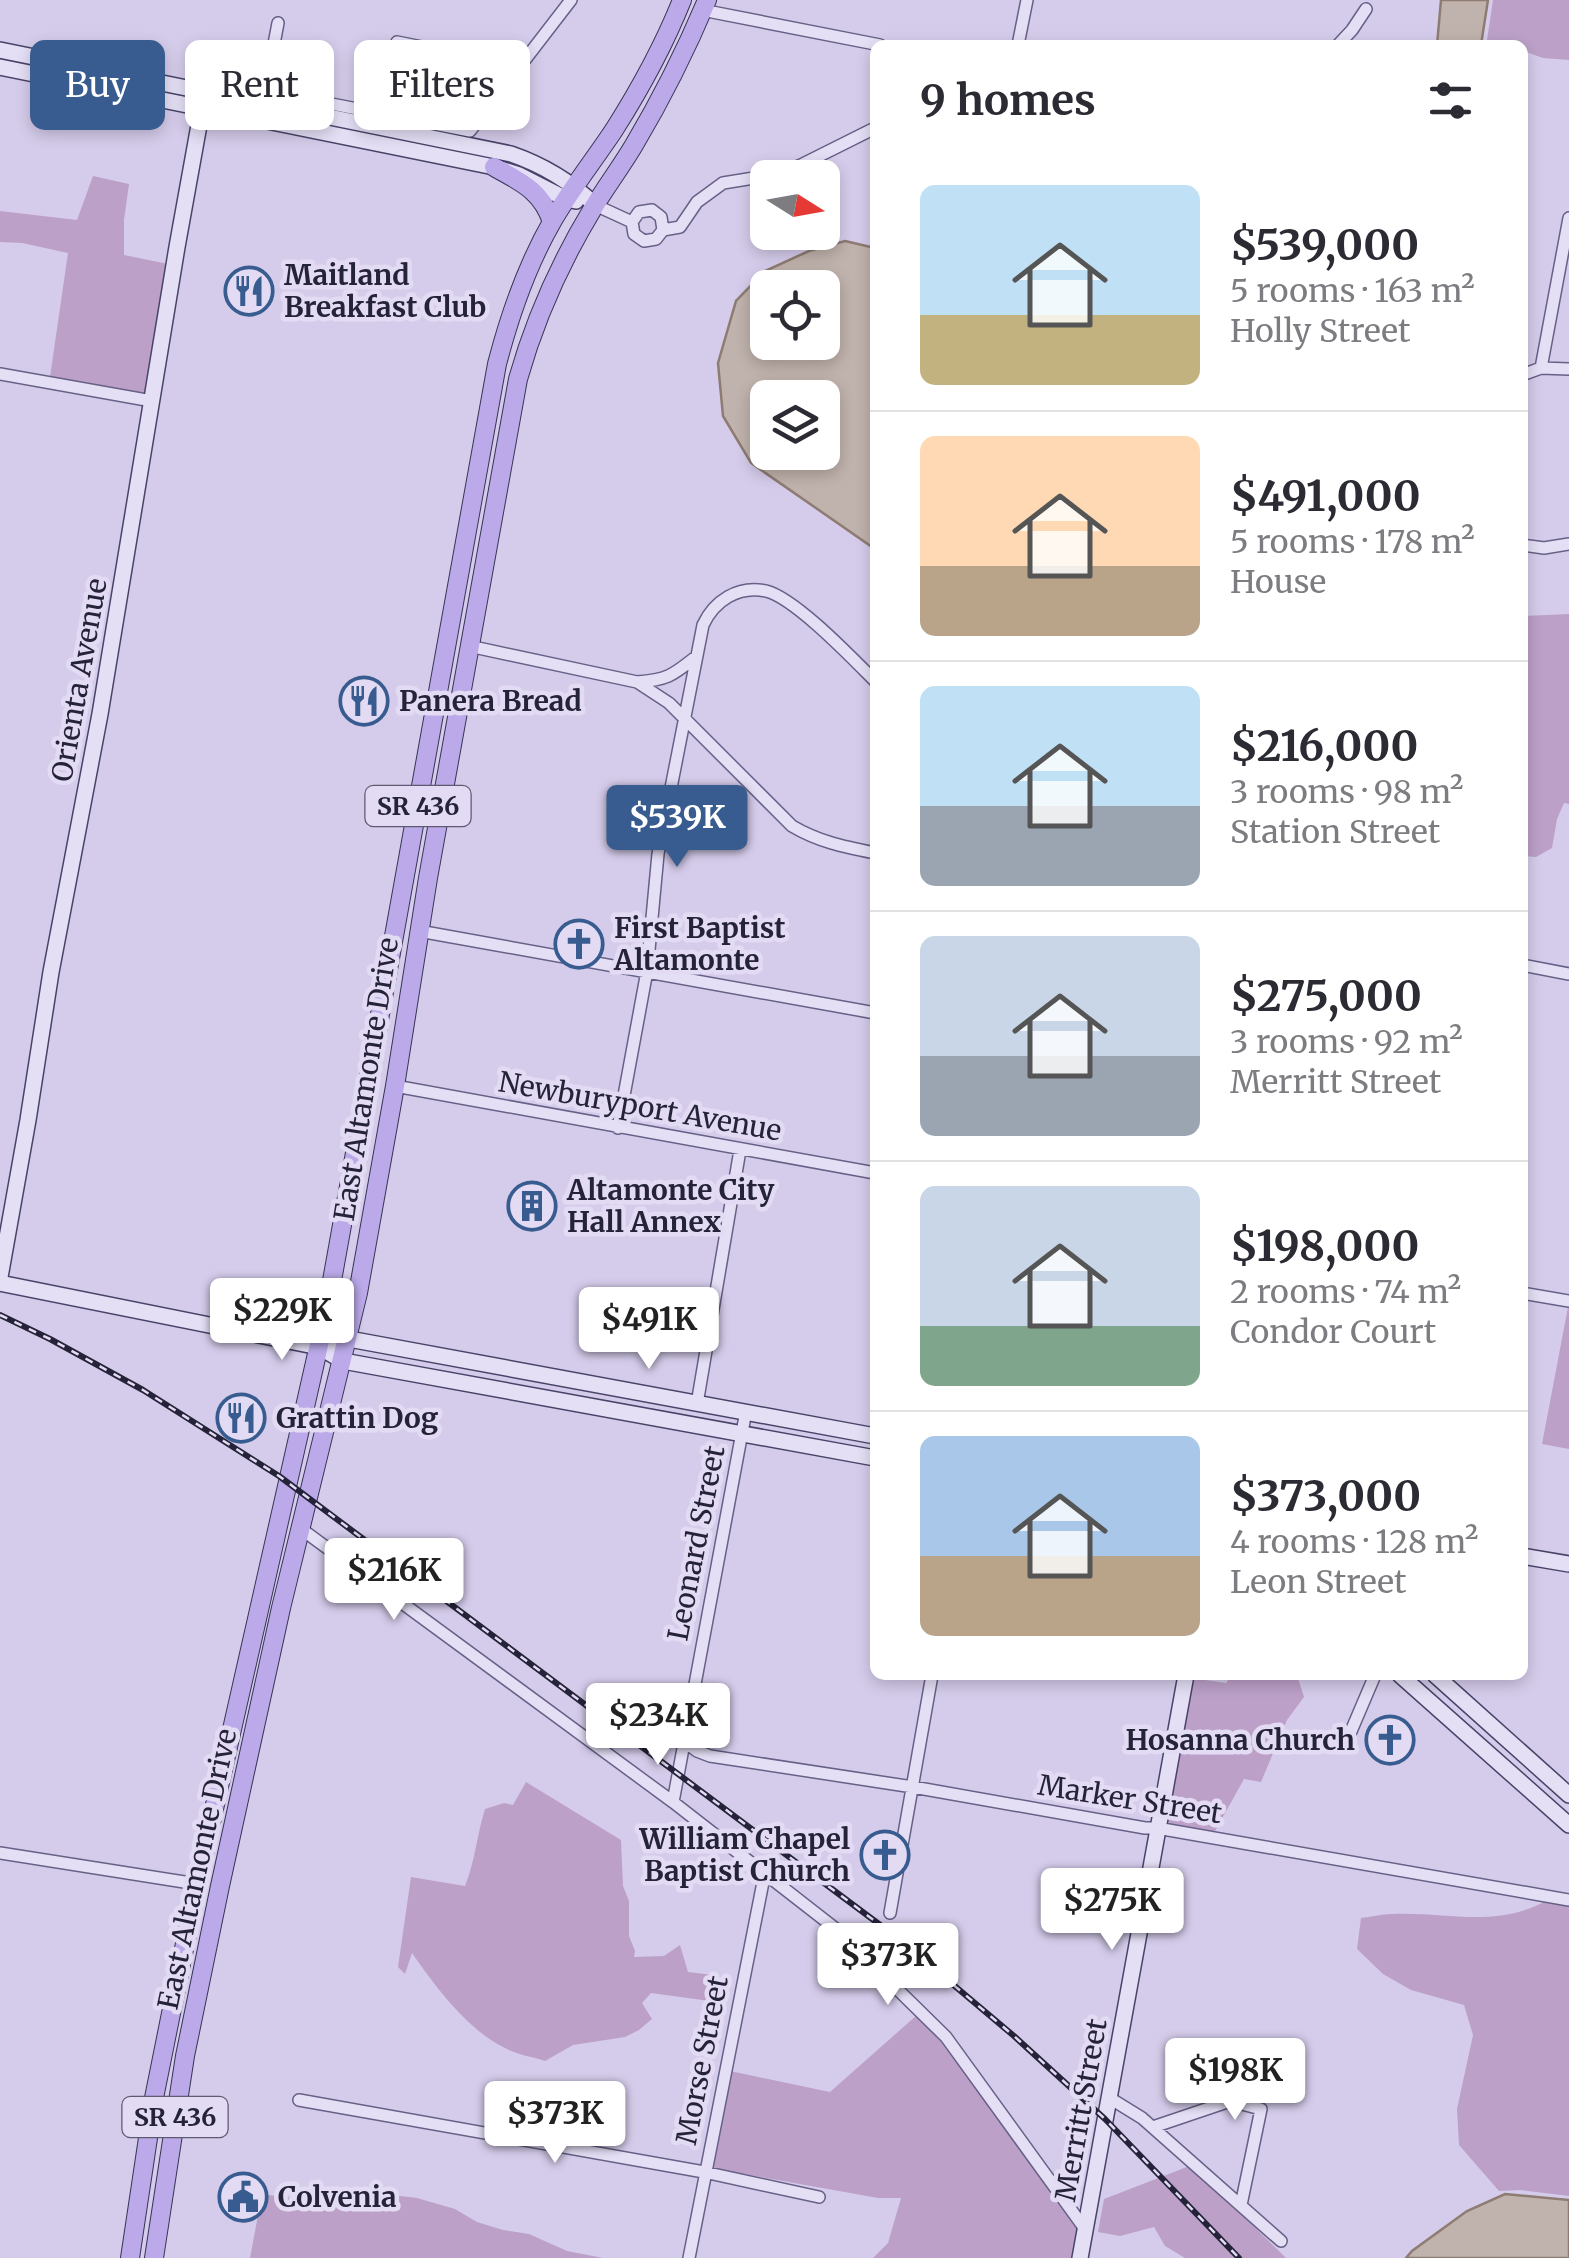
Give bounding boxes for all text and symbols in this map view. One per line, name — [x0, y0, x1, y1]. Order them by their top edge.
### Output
chip: Buy — [30, 40, 165, 130]
chip: Rent — [185, 40, 334, 130]
chip: Filters — [354, 40, 530, 130]
icon: filters — [1423, 73, 1478, 128]
text: 9 homes — [920, 74, 1096, 126]
north arrow — [750, 160, 840, 250]
map controls — [750, 160, 840, 470]
text: $539,000 — [1230, 219, 1419, 271]
icon: home — [1000, 225, 1120, 345]
place label: Maitland Breakfast Club — [284, 257, 486, 325]
restaurant icon: Maitland Breakfast Club — [223, 265, 275, 317]
button: locate — [750, 270, 840, 360]
text: 5 rooms · 163 m² — [1230, 271, 1475, 311]
text: Holly Street — [1230, 311, 1411, 351]
button: layers — [750, 380, 840, 470]
text: $491,000 — [1230, 470, 1420, 522]
icon: home — [1000, 476, 1120, 596]
text: 5 rooms · 178 m² — [1230, 522, 1475, 562]
text: House — [1230, 562, 1326, 602]
street label: Orienta Avenue — [43, 576, 115, 784]
restaurant icon: Panera Bread — [338, 675, 390, 727]
place label: Panera Bread — [399, 683, 582, 719]
text: $216,000 — [1230, 720, 1418, 772]
icon: home — [1000, 726, 1120, 846]
text: 3 rooms · 98 m² — [1230, 772, 1463, 812]
pin: $539K — [607, 785, 747, 870]
road number: SR 436 — [366, 786, 470, 826]
text: $539K — [628, 797, 726, 837]
text: Station Street — [1230, 812, 1440, 852]
place label: First Baptist Altamonte — [613, 910, 785, 978]
church icon: First Baptist Altamonte — [553, 918, 605, 970]
street label: East Altamonte Drive — [326, 935, 406, 1223]
text: $275,000 — [1230, 970, 1422, 1022]
icon: home — [1000, 976, 1120, 1096]
text: 3 rooms · 92 m² — [1230, 1022, 1463, 1062]
text: Merritt Street — [1230, 1062, 1441, 1102]
street label: Newburyport Avenue — [496, 1063, 784, 1149]
place label: Altamonte City Hall Annex — [566, 1172, 775, 1240]
building icon: Altamonte City Hall Annex — [506, 1180, 558, 1232]
text: $198,000 — [1230, 1220, 1419, 1272]
icon: home — [1000, 1226, 1120, 1346]
text: 2 rooms · 74 m² — [1230, 1272, 1461, 1312]
pin: $229K — [212, 1278, 352, 1363]
pin: $491K — [579, 1287, 719, 1372]
text: $229K — [232, 1290, 332, 1330]
text: $491K — [601, 1299, 697, 1339]
text: Condor Court — [1230, 1312, 1436, 1352]
restaurant icon: Grattin Dog — [215, 1392, 267, 1444]
place label: Grattin Dog — [276, 1400, 439, 1436]
street label: Leonard Street — [659, 1442, 733, 1644]
text: $373,000 — [1230, 1470, 1421, 1522]
icon: home — [1000, 1476, 1120, 1596]
text: 4 rooms · 128 m² — [1230, 1522, 1478, 1562]
pin: $216K — [324, 1538, 464, 1623]
text: $216K — [347, 1550, 441, 1590]
text: Leon Street — [1230, 1562, 1406, 1602]
pin: $234K — [588, 1683, 728, 1768]
text: $234K — [608, 1695, 708, 1735]
church icon: Hosanna Church — [1364, 1714, 1416, 1766]
place label: Hosanna Church — [1126, 1722, 1355, 1758]
street label: East Altamonte Drive — [150, 1725, 244, 2013]
street label: Marker Street — [1036, 1767, 1225, 1831]
place label: William Chapel Baptist Church — [638, 1821, 850, 1889]
church icon: William Chapel Baptist Church — [859, 1829, 911, 1881]
pin: $275K — [1042, 1868, 1182, 1953]
text: $275K — [1063, 1880, 1161, 1920]
pin: $373K — [818, 1923, 958, 2008]
text: $373K — [839, 1935, 937, 1975]
street label: Morse Street — [668, 1972, 736, 2147]
street label: Merritt Street — [1047, 2016, 1115, 2204]
pin: $198K — [1165, 2038, 1305, 2123]
text: $198K — [1187, 2050, 1283, 2090]
pin: $373K — [485, 2081, 625, 2166]
text: $373K — [506, 2093, 604, 2133]
road number: SR 436 — [122, 2097, 228, 2137]
public building icon: Colvenia — [217, 2171, 269, 2223]
place label: Colvenia — [278, 2179, 397, 2215]

